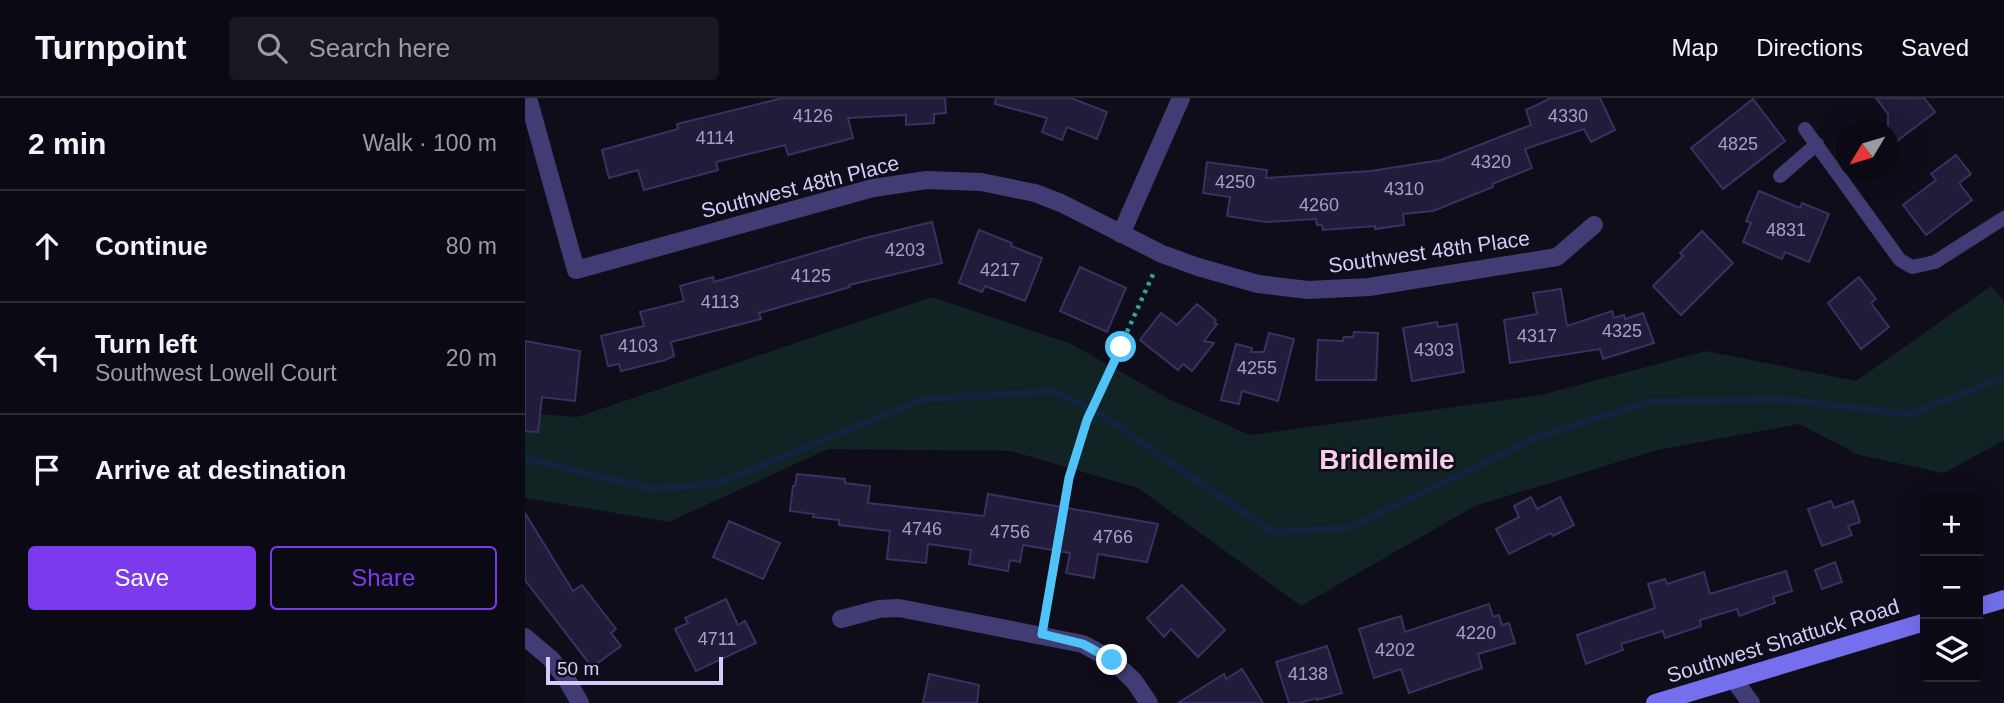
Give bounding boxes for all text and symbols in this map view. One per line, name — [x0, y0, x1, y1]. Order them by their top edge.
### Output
search box — [229, 17, 719, 80]
text: Turnpoint — [35, 29, 187, 66]
icon: search — [253, 29, 291, 67]
text: Search here — [309, 33, 450, 63]
text: Map — [1672, 34, 1718, 61]
text: Directions — [1756, 34, 1863, 61]
text: Saved — [1901, 34, 1969, 61]
house number: 4126 — [793, 106, 833, 126]
house number: 4330 — [1548, 106, 1588, 126]
north arrow — [1836, 119, 1899, 182]
text: 2 min — [28, 127, 106, 160]
house number: 4114 — [696, 128, 734, 148]
text: Walk · 100 m — [362, 130, 497, 156]
house number: 4825 — [1718, 134, 1758, 154]
street label: Southwest 48th Place — [699, 151, 901, 222]
house number: 4320 — [1471, 152, 1511, 172]
house number: 4250 — [1215, 172, 1255, 192]
house number: 4310 — [1384, 179, 1424, 199]
house number: 4260 — [1299, 195, 1339, 215]
house number: 4831 — [1766, 220, 1806, 240]
street label: Southwest 48th Place — [1327, 226, 1531, 277]
icon: ahead — [28, 227, 66, 265]
text: Continue — [95, 231, 208, 261]
text: 80 m — [446, 233, 497, 259]
house number: 4203 — [885, 240, 925, 260]
house number: 4217 — [980, 260, 1020, 280]
house number: 4125 — [791, 266, 831, 286]
house number: 4113 — [701, 292, 739, 312]
house number: 4325 — [1602, 321, 1642, 341]
house number: 4317 — [1517, 326, 1557, 346]
text: Turn left — [95, 329, 197, 359]
route start — [1105, 331, 1136, 362]
house number: 4103 — [618, 336, 658, 356]
icon: left — [28, 339, 66, 377]
house number: 4303 — [1414, 340, 1454, 360]
text: 20 m — [446, 345, 497, 371]
house number: 4255 — [1237, 358, 1277, 378]
text: Southwest Lowell Court — [95, 360, 337, 386]
district label: Bridlemile — [1319, 444, 1455, 475]
icon: arrive — [28, 451, 66, 489]
text: Arrive at destination — [95, 455, 346, 485]
map controls — [1920, 493, 1983, 682]
button: + — [1920, 493, 1983, 556]
house number: 4746 — [902, 519, 942, 539]
house number: 4756 — [990, 522, 1030, 542]
house number: 4766 — [1093, 527, 1133, 547]
button: Save — [28, 546, 256, 610]
button: Share — [270, 546, 497, 610]
button: − — [1920, 556, 1983, 619]
street label: Southwest Shattuck Road — [1664, 594, 1902, 687]
button: layers — [1920, 619, 1983, 682]
house number: 4220 — [1456, 623, 1496, 643]
house number: 4711 — [698, 629, 736, 649]
house number: 4202 — [1375, 640, 1415, 660]
route end — [1096, 644, 1127, 675]
scale bar — [546, 654, 723, 686]
text: 50 m — [557, 658, 599, 679]
house number: 4138 — [1288, 664, 1328, 684]

